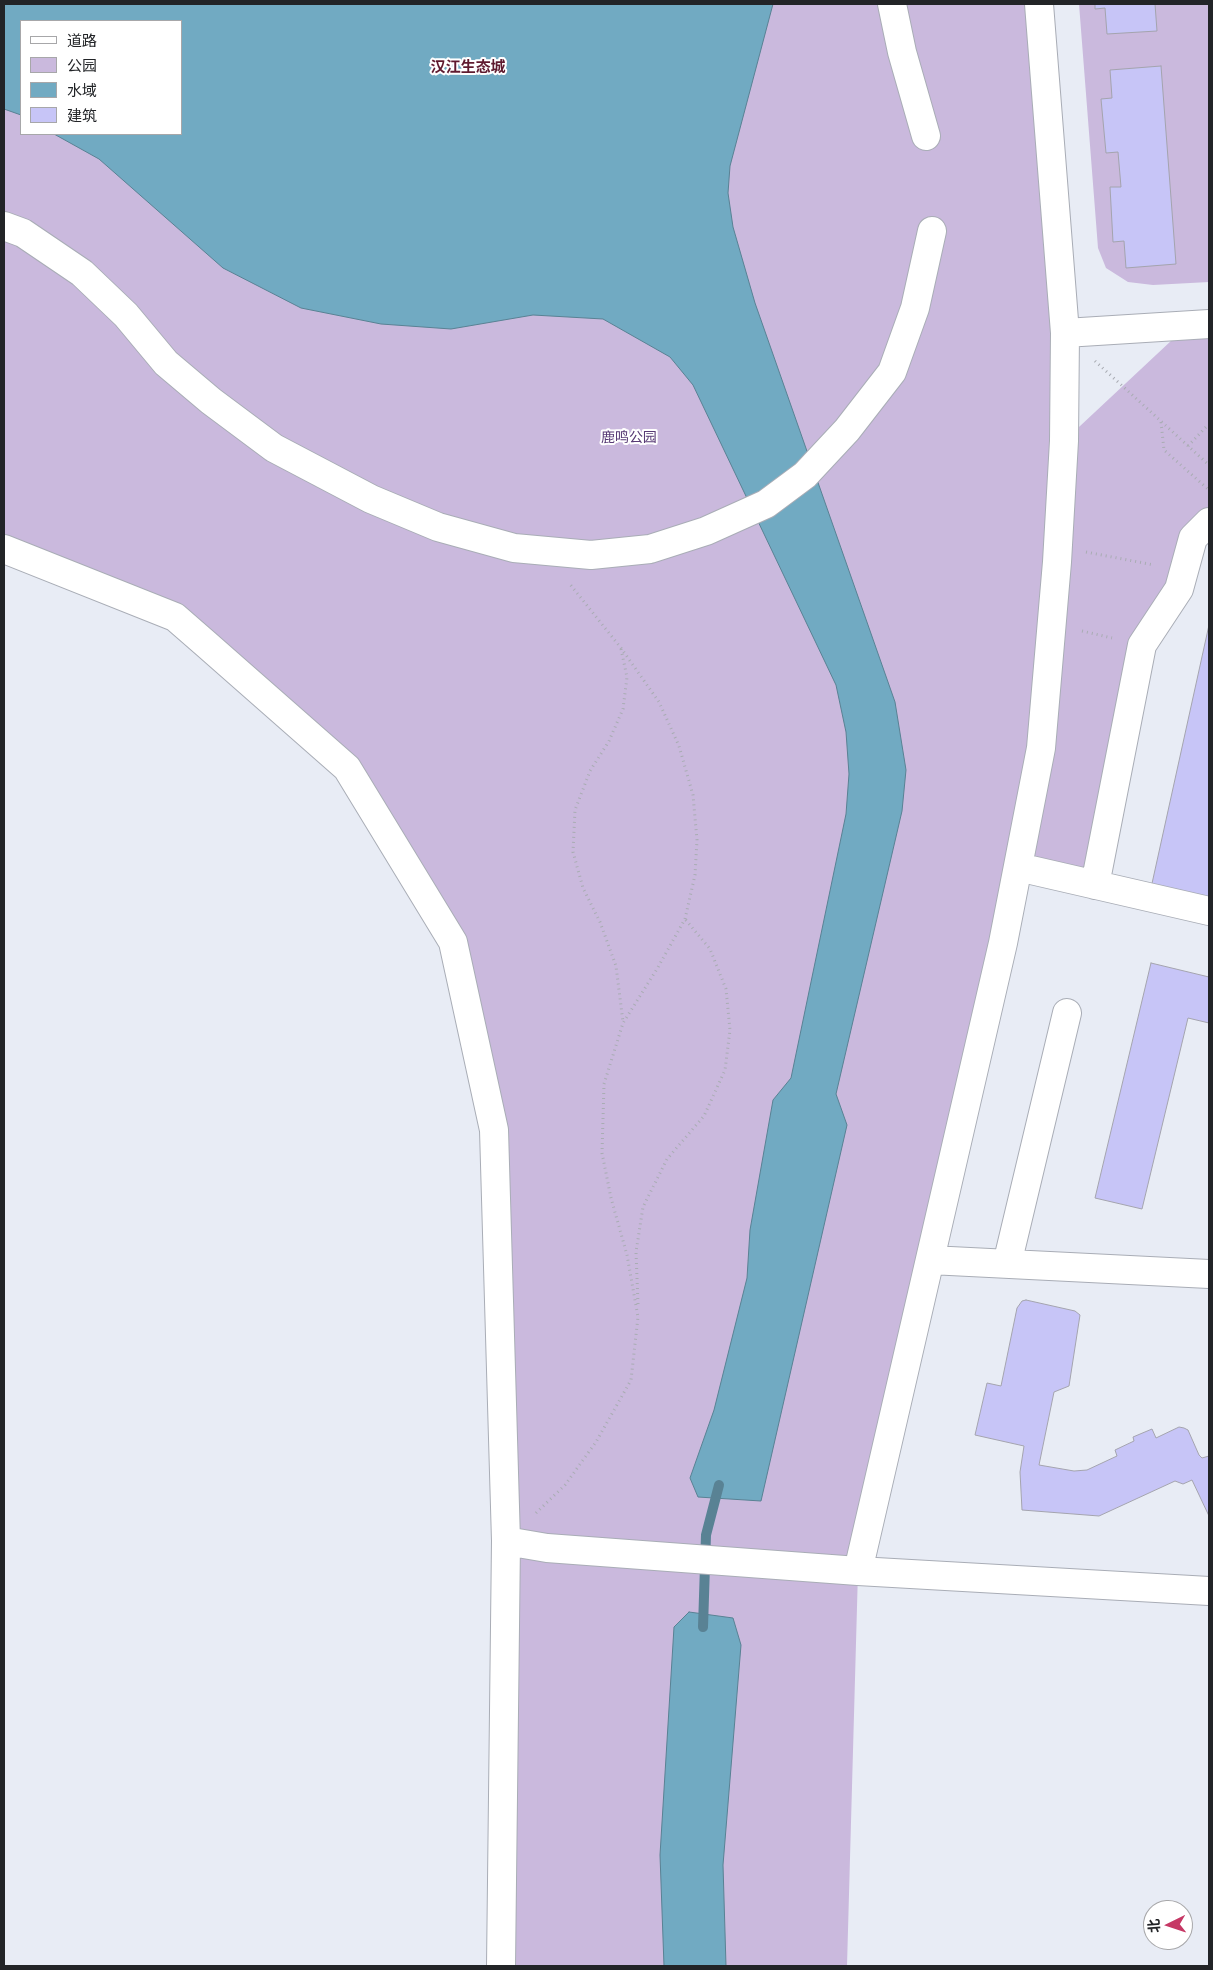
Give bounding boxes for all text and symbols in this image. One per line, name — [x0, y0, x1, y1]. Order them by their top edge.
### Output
legend — [20, 20, 182, 135]
text: 道路 — [67, 31, 97, 50]
text: 公园 — [67, 56, 97, 75]
district label: 汉江生态城 — [431, 59, 505, 77]
text: 水域 — [67, 81, 97, 100]
text: 建筑 — [67, 106, 97, 125]
park label: 鹿鸣公园 — [601, 430, 657, 446]
north arrow — [1143, 1900, 1193, 1950]
text: 北 — [1145, 1918, 1164, 1934]

